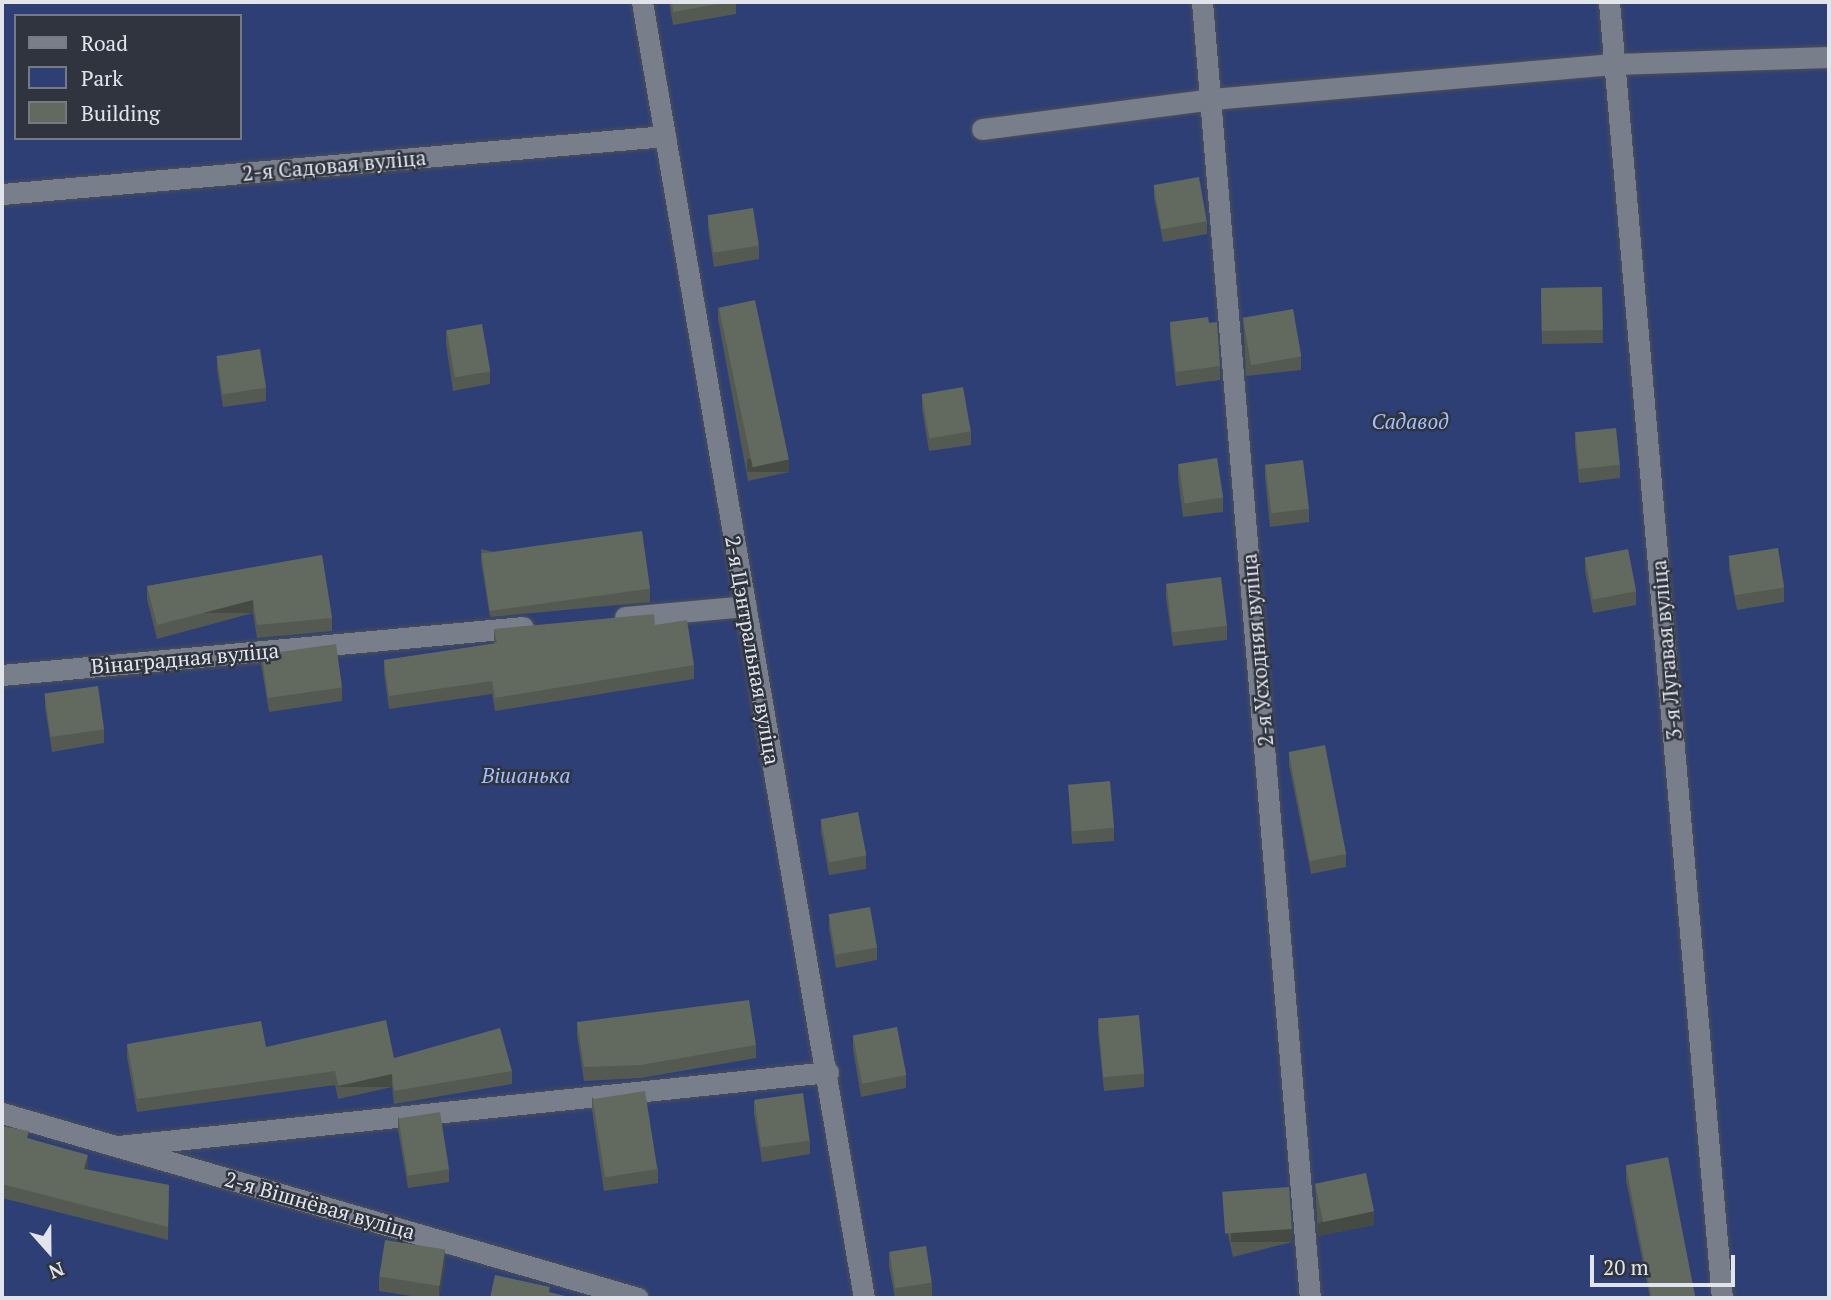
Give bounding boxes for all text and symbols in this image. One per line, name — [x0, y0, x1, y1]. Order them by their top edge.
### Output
legend — [14, 14, 242, 140]
text: Road — [81, 29, 128, 57]
text: Park — [81, 64, 123, 92]
text: Building — [81, 99, 160, 127]
street label: 2-я Садовая вуліца — [241, 144, 427, 186]
park label: Садавод — [1371, 408, 1449, 434]
street label: 2-я Цэнтральная вуліца — [720, 534, 786, 766]
street label: 2-я Усходняя вуліца — [1236, 552, 1278, 748]
street label: 3-я Лугавая вуліца — [1646, 559, 1686, 741]
street label: Вінаградная вуліца — [90, 637, 280, 679]
park label: Вішанька — [482, 762, 570, 788]
street label: 2-я Вішнёвая вуліца — [222, 1166, 418, 1244]
north arrow — [14, 1216, 84, 1286]
scale bar — [1593, 1240, 1738, 1284]
text: 20 m — [1603, 1253, 1649, 1281]
text: N — [46, 1257, 68, 1285]

